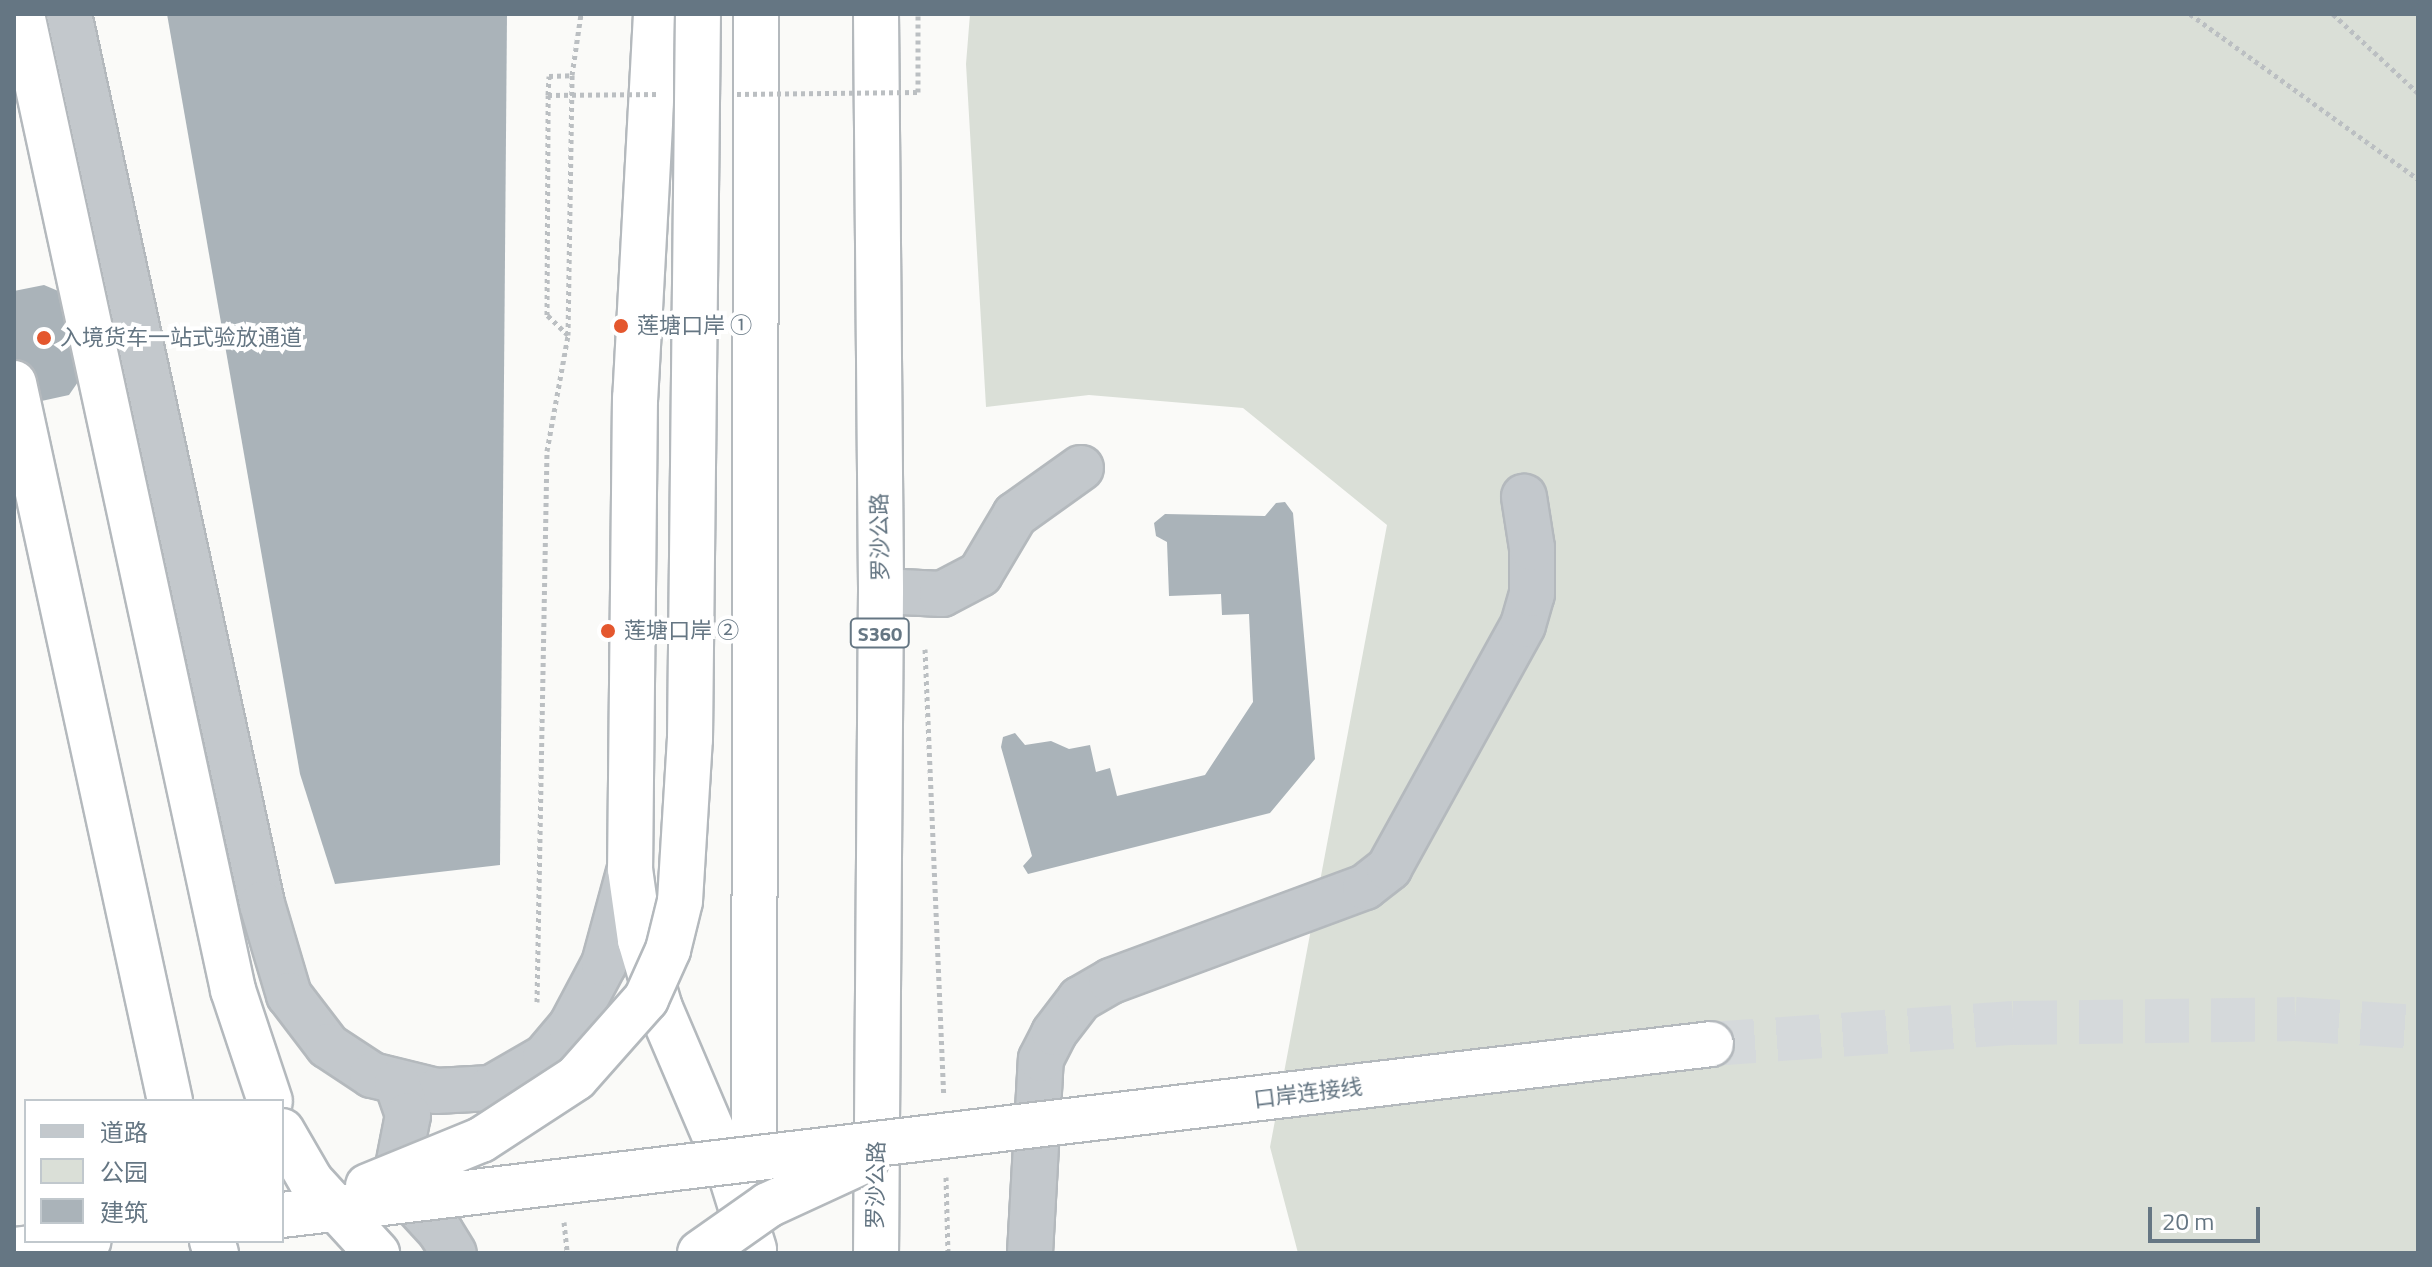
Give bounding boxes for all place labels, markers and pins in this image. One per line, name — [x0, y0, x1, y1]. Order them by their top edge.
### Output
place label: 莲塘口岸 ① — [637, 313, 752, 339]
marker: 莲塘口岸 ① — [612, 317, 630, 335]
place label: 入境货车一站式验放通道 — [60, 325, 302, 351]
marker: 入境货车一站式验放通道 — [35, 329, 53, 347]
place label: 莲塘口岸 ② — [624, 618, 739, 644]
marker: 莲塘口岸 ② — [599, 622, 617, 640]

